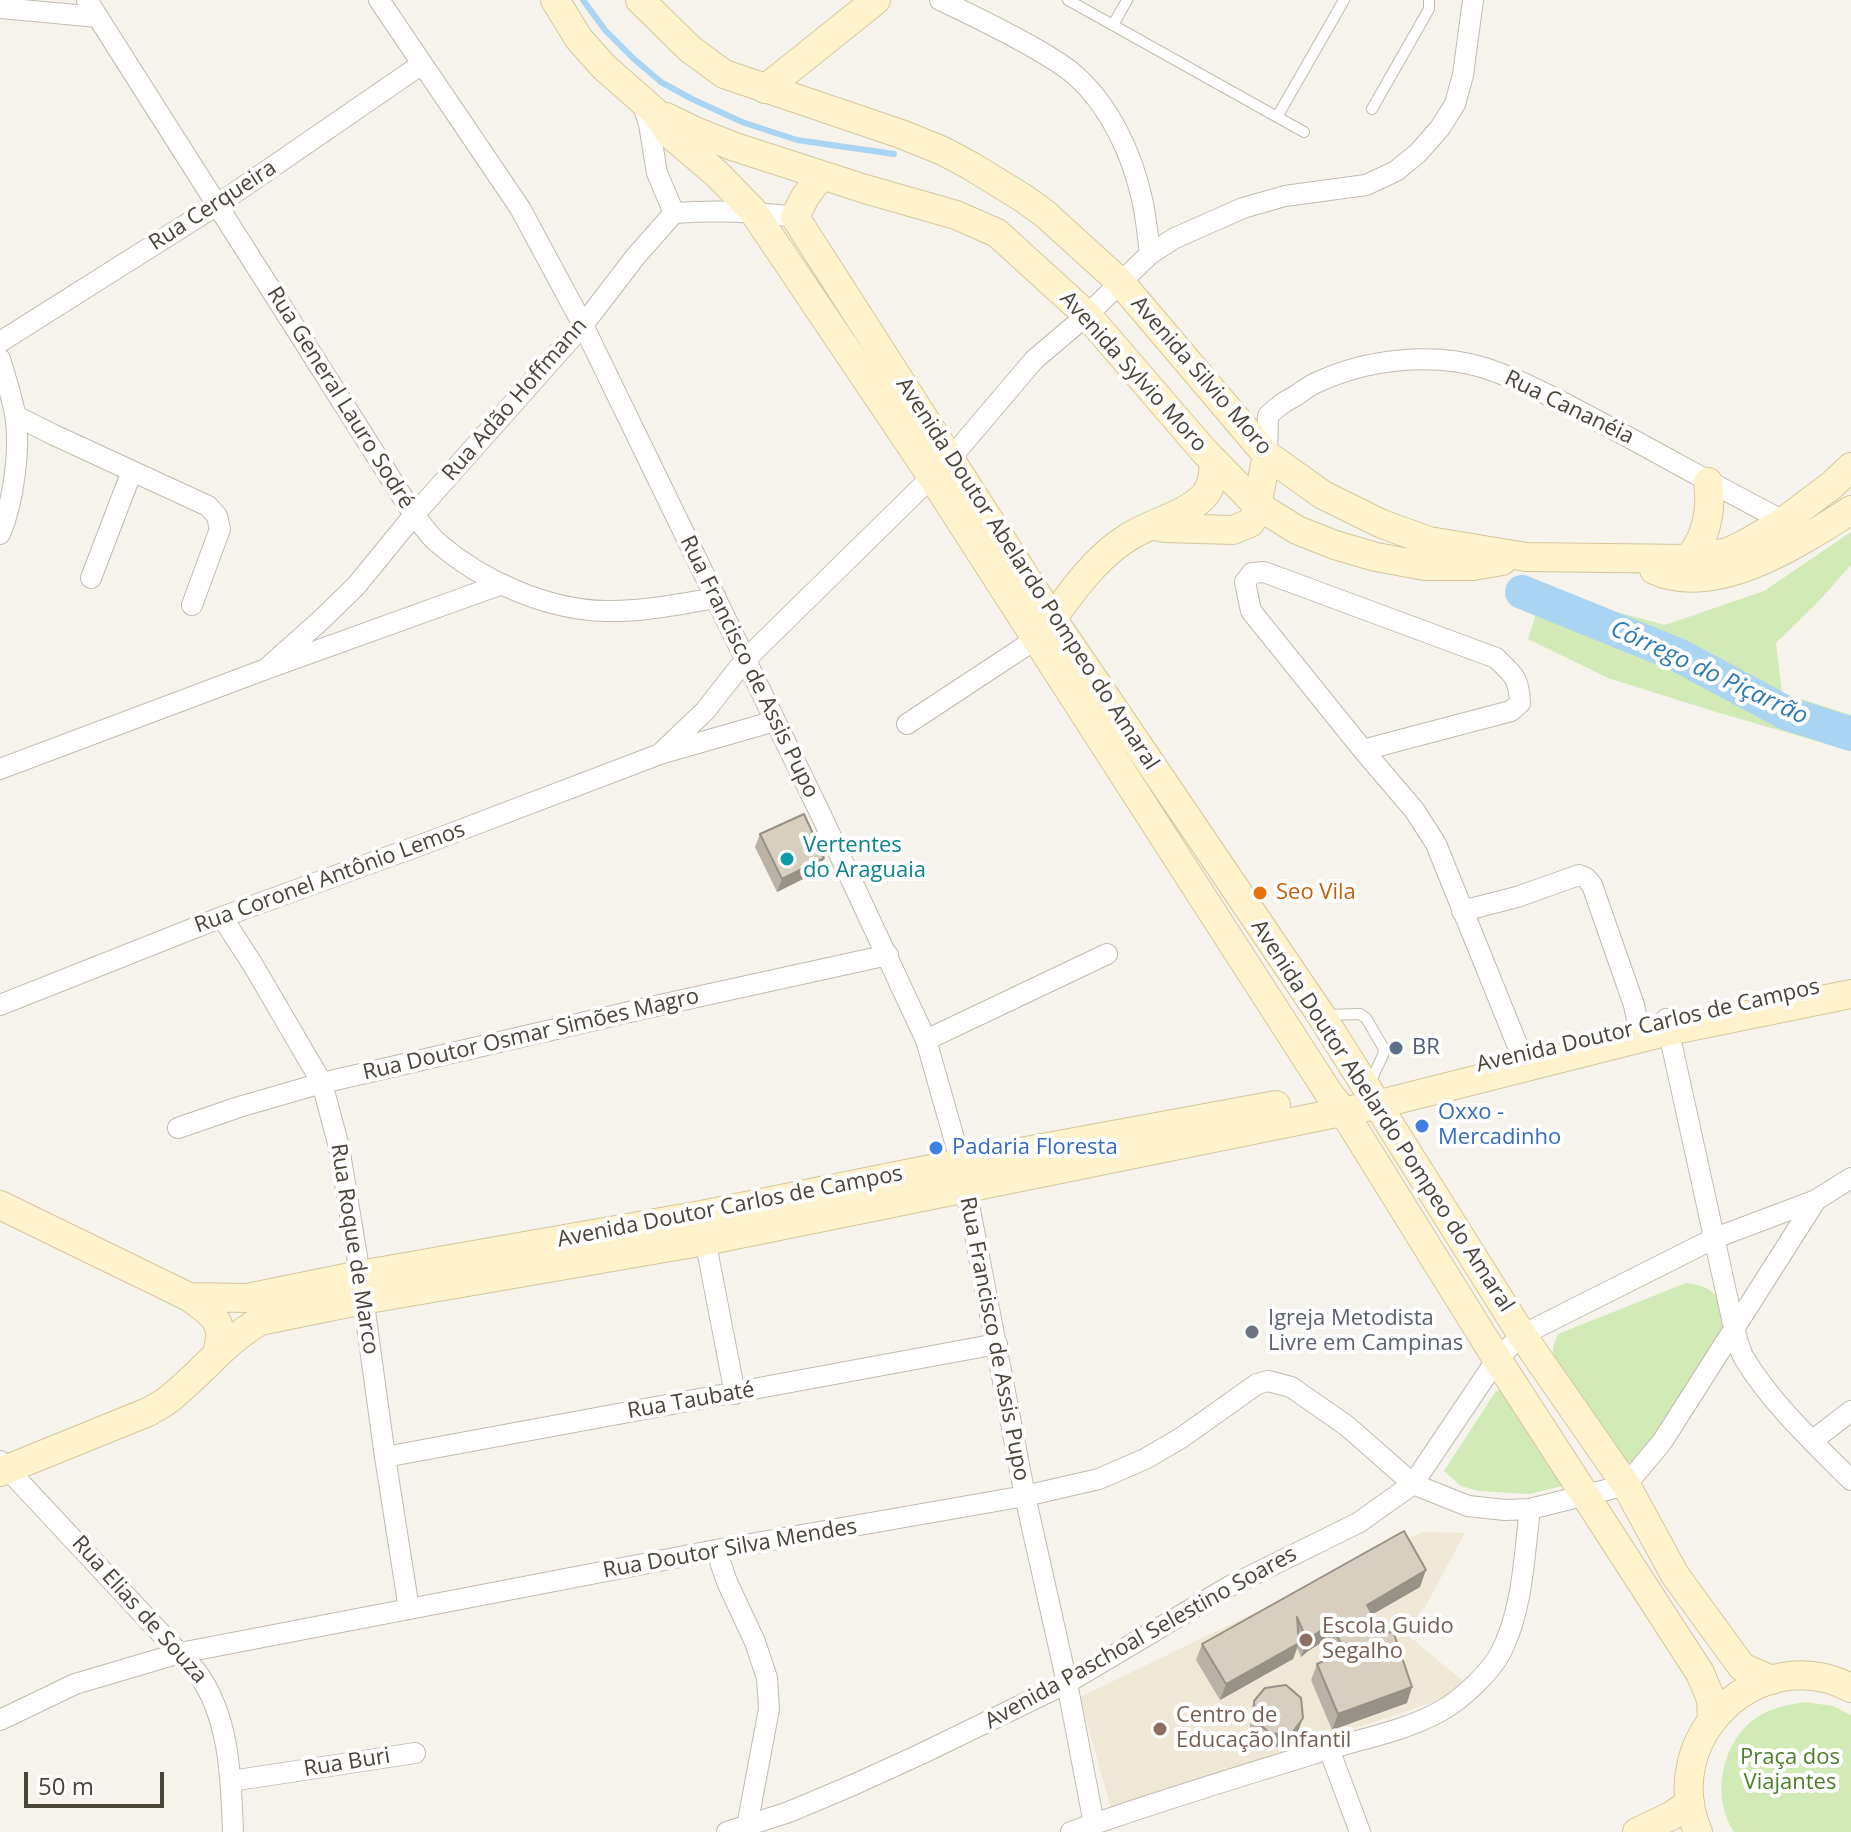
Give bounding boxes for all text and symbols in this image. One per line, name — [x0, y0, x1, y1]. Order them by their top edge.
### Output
street label: Rua Cerqueira — [144, 155, 282, 257]
street label: Rua General Lauro Sodré — [261, 282, 419, 514]
street label: Avenida Sylvio Moro — [1054, 286, 1212, 458]
street label: Avenida Silvio Moro — [1125, 291, 1277, 461]
street label: Rua Adão Hoffmann — [437, 313, 593, 487]
street label: Rua Cananéia — [1500, 365, 1638, 451]
street label: Avenida Doutor Abelardo Pompeo do Amaral — [890, 373, 1164, 775]
street label: Rua Francisco de Assis Pupo — [674, 531, 824, 803]
water label: Córrego do Piçarrão — [1606, 615, 1812, 731]
street label: Rua Coronel Antônio Lemos — [191, 817, 469, 939]
place label: Vertentes do Araguaia — [803, 833, 926, 884]
marker: Vertentes do Araguaia — [778, 850, 796, 868]
place label: Seo Vila — [1276, 880, 1356, 906]
marker: Seo Vila — [1251, 884, 1269, 902]
street label: Avenida Doutor Abelardo Pompeo do Amaral — [1245, 915, 1519, 1317]
street label: Avenida Doutor Carlos de Campos — [1474, 974, 1822, 1078]
street label: Rua Doutor Osmar Simões Magro — [360, 983, 702, 1087]
place label: BR — [1412, 1035, 1440, 1061]
marker: BR — [1387, 1039, 1405, 1057]
place label: Oxxo - Mercadinho — [1438, 1100, 1561, 1152]
marker: Oxxo - Mercadinho — [1413, 1117, 1431, 1135]
place label: Padaria Floresta — [952, 1135, 1118, 1161]
marker: Padaria Floresta — [927, 1139, 945, 1157]
street label: Rua Roque de Marco — [324, 1142, 384, 1356]
street label: Avenida Doutor Carlos de Campos — [555, 1161, 905, 1253]
street label: Rua Francisco de Assis Pupo — [953, 1195, 1035, 1483]
place label: Igreja Metodista Livre em Campinas — [1268, 1306, 1463, 1358]
marker: Igreja Metodista Livre em Campinas — [1243, 1323, 1261, 1341]
street label: Rua Taubaté — [625, 1377, 757, 1425]
street label: Rua Doutor Silva Mendes — [601, 1514, 859, 1584]
street label: Rua Elias de Souza — [66, 1531, 212, 1689]
street label: Avenida Paschoal Selestino Soares — [980, 1541, 1302, 1735]
place label: Escola Guido Segalho — [1322, 1614, 1454, 1666]
marker: Escola Guido Segalho — [1297, 1631, 1315, 1649]
place label: Centro de Educação Infantil — [1176, 1703, 1351, 1754]
marker: Centro de Educação Infantil — [1151, 1720, 1169, 1738]
street label: Rua Buri — [302, 1743, 392, 1783]
park label: Praça dos Viajantes — [1740, 1745, 1840, 1796]
scale bar — [28, 1756, 168, 1806]
text: 50 m — [38, 1769, 94, 1802]

